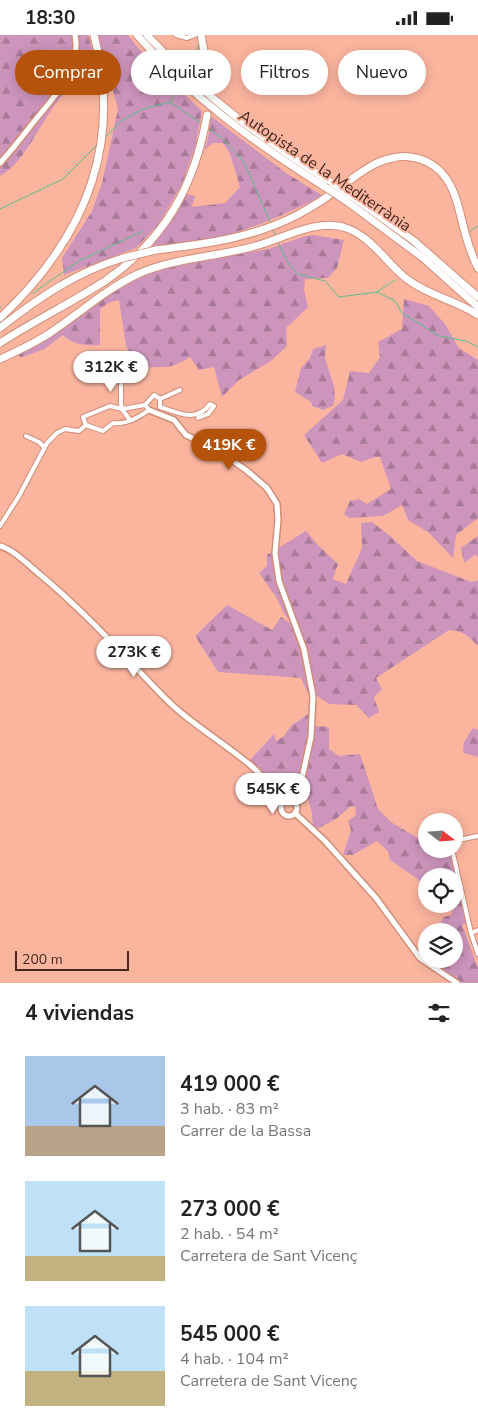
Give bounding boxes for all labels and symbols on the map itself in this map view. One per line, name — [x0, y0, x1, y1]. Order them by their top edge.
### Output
street label: Autopista de la Mediterrània — [234, 105, 416, 237]
pin: 312K € — [70, 351, 152, 393]
pin: 419K € — [188, 429, 270, 471]
pin: 273K € — [93, 635, 175, 678]
pin: 545K € — [232, 773, 314, 815]
north arrow — [418, 813, 462, 857]
scale bar — [15, 948, 129, 971]

